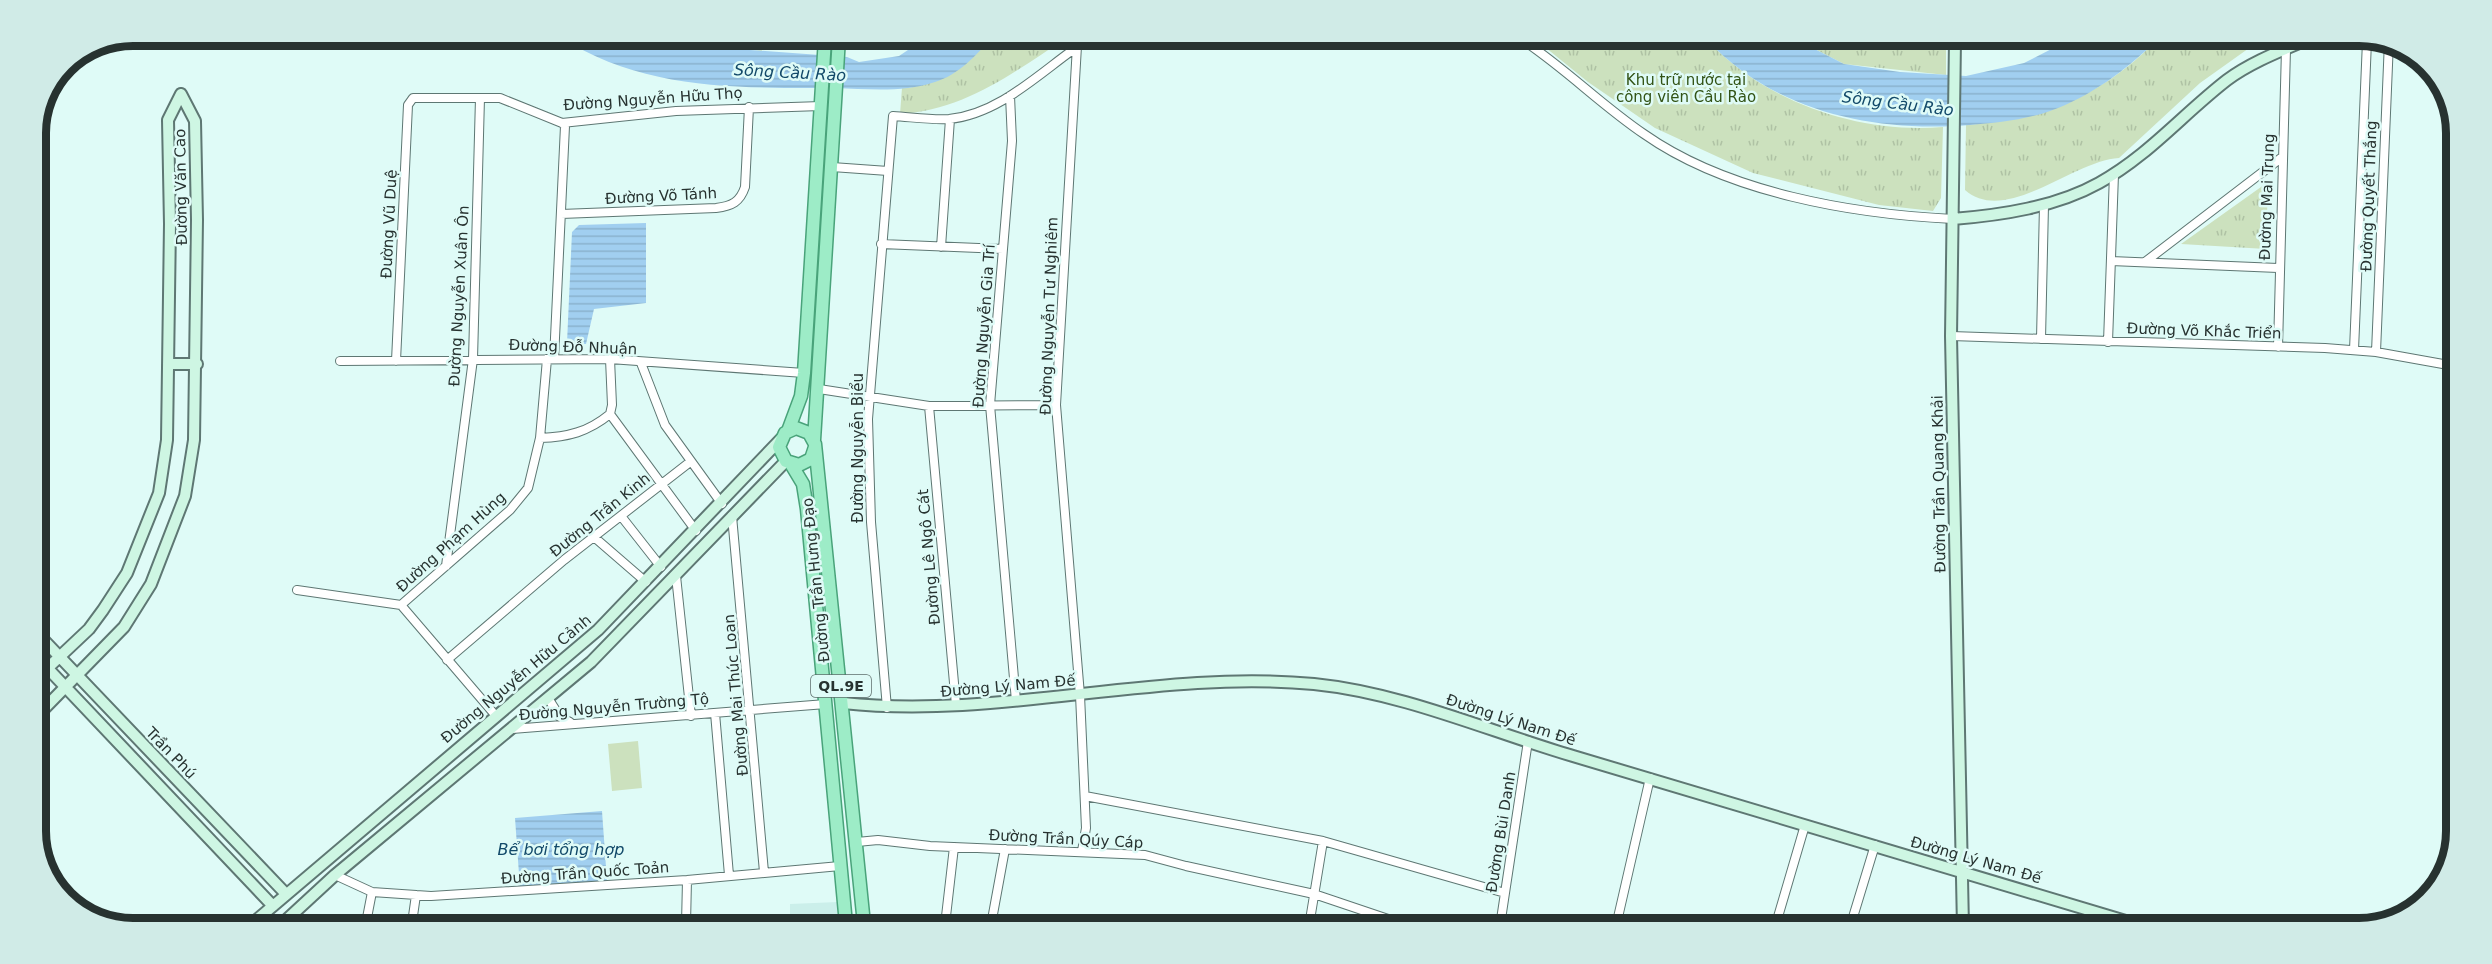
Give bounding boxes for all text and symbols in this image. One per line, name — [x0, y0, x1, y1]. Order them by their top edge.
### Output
water label: Sông Cầu Rào — [733, 60, 847, 85]
park label: Khu trữ nước tại công viên Cầu Rào — [1616, 71, 1756, 106]
street label: Đường Nguyễn Hữu Thọ — [563, 84, 743, 114]
water label: Sông Cầu Rào — [1841, 87, 1955, 120]
street label: Đường Quyết Thắng — [2357, 120, 2381, 272]
street label: Đường Văn Cao — [171, 129, 191, 245]
street label: Đường Mai Trung — [2256, 133, 2278, 261]
street label: Đường Vũ Duệ — [377, 169, 401, 279]
street label: Đường Võ Tánh — [605, 184, 717, 208]
street label: Đường Nguyễn Xuân Ôn — [444, 205, 473, 387]
street label: Đường Nguyễn Tư Nghiêm — [1037, 217, 1061, 415]
street label: Đường Nguyễn Gia Trí — [969, 243, 999, 408]
street label: Đường Võ Khắc Triển — [2126, 319, 2282, 343]
street label: Đường Đỗ Nhuận — [508, 336, 638, 358]
street label: Đường Nguyễn Biểu — [849, 373, 867, 523]
street label: Đường Trần Quang Khải — [1928, 395, 1950, 573]
street label: Đường Trần Kinh — [546, 469, 654, 561]
street label: Đường Phạm Hùng — [393, 488, 509, 596]
street label: Đường Lê Ngô Cát — [914, 488, 944, 626]
street label: Đường Trần Hưng Đạo — [798, 497, 834, 663]
street label: Đường Nguyễn Hữu Cảnh — [437, 611, 595, 747]
street label: Đường Mai Thúc Loan — [720, 613, 752, 777]
street label: Đường Lý Nam Đế — [940, 671, 1077, 701]
road number: QL.9E — [811, 675, 871, 697]
street label: Đường Nguyễn Trường Tộ — [518, 690, 710, 724]
street label: Đường Lý Nam Đế — [1444, 691, 1579, 750]
street label: Trần Phú — [141, 723, 200, 783]
street label: Đường Bùi Danh — [1483, 770, 1519, 894]
street label: Đường Trần Qúy Cáp — [988, 826, 1144, 852]
street label: Đường Lý Nam Đế — [1908, 833, 2044, 888]
water label: Bể bơi tổng hợp — [498, 840, 624, 859]
street label: Đường Trần Quốc Toản — [500, 858, 670, 888]

